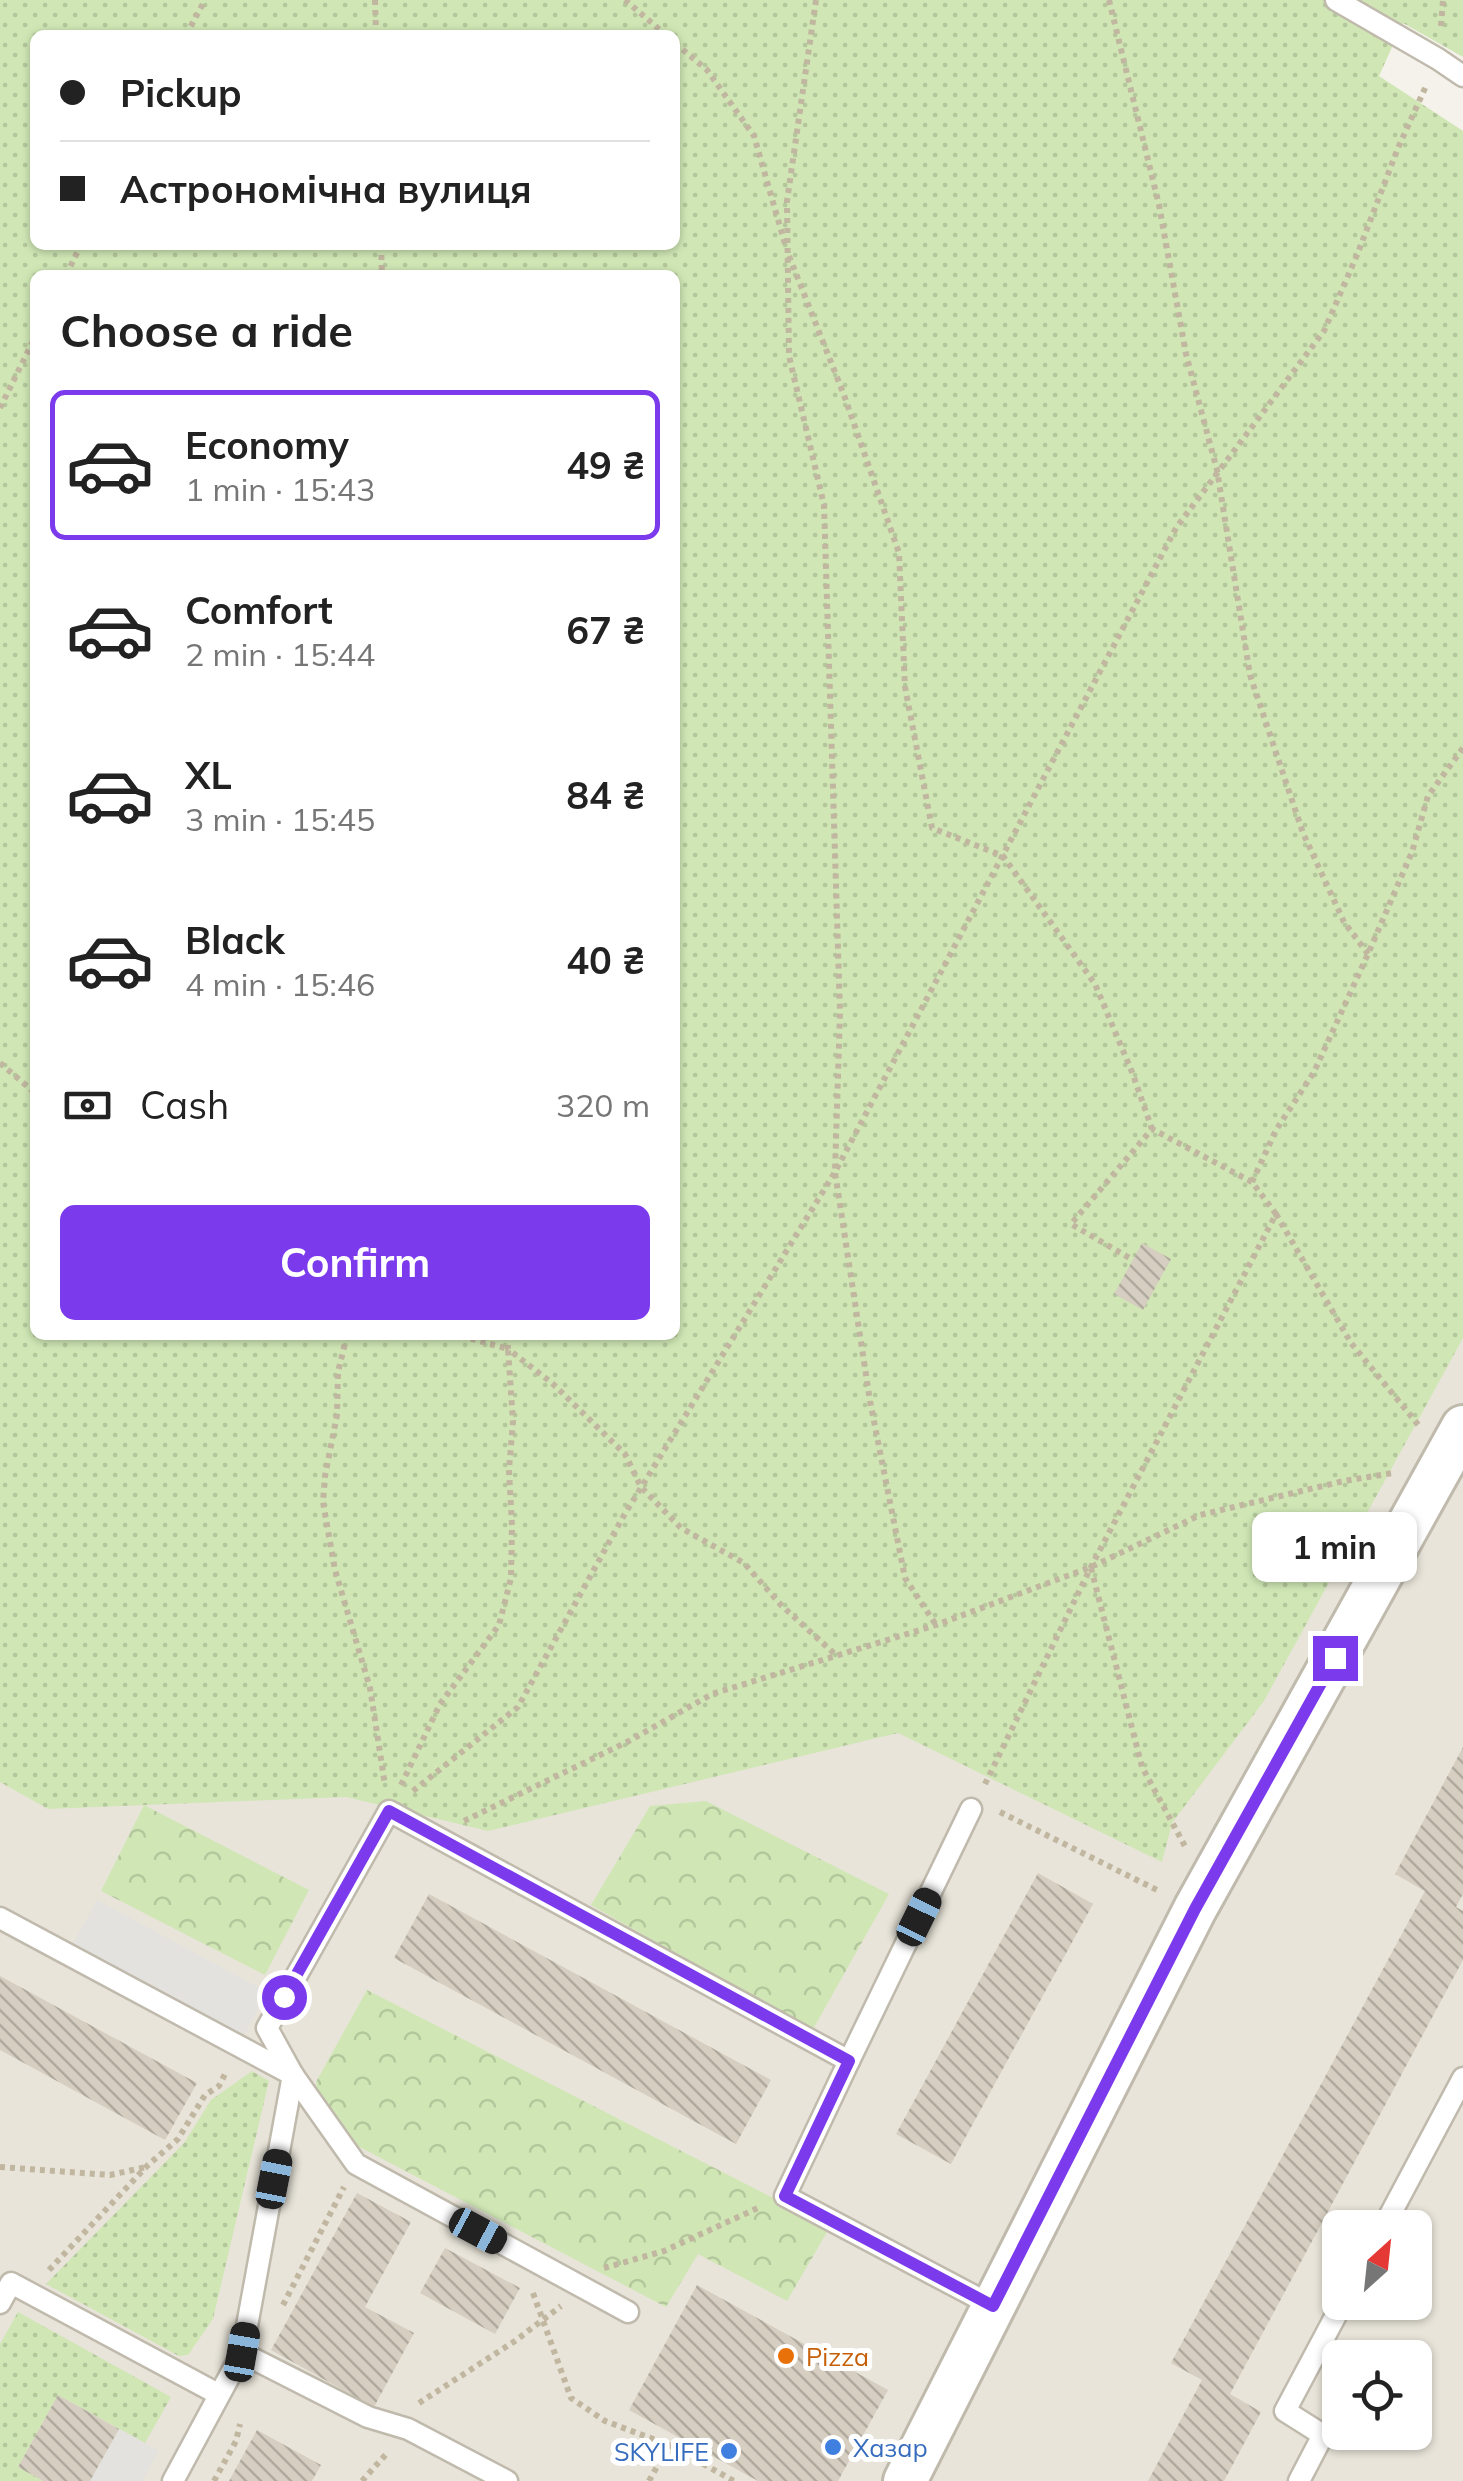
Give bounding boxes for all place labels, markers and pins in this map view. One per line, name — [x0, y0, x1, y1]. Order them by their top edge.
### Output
place label: Pizza — [806, 2341, 869, 2372]
marker: Pizza — [775, 2345, 797, 2367]
place label: Хазар — [853, 2432, 928, 2463]
place label: SKYLIFE — [614, 2436, 709, 2467]
marker: Хазар — [822, 2436, 844, 2458]
marker: SKYLIFE — [718, 2440, 740, 2462]

